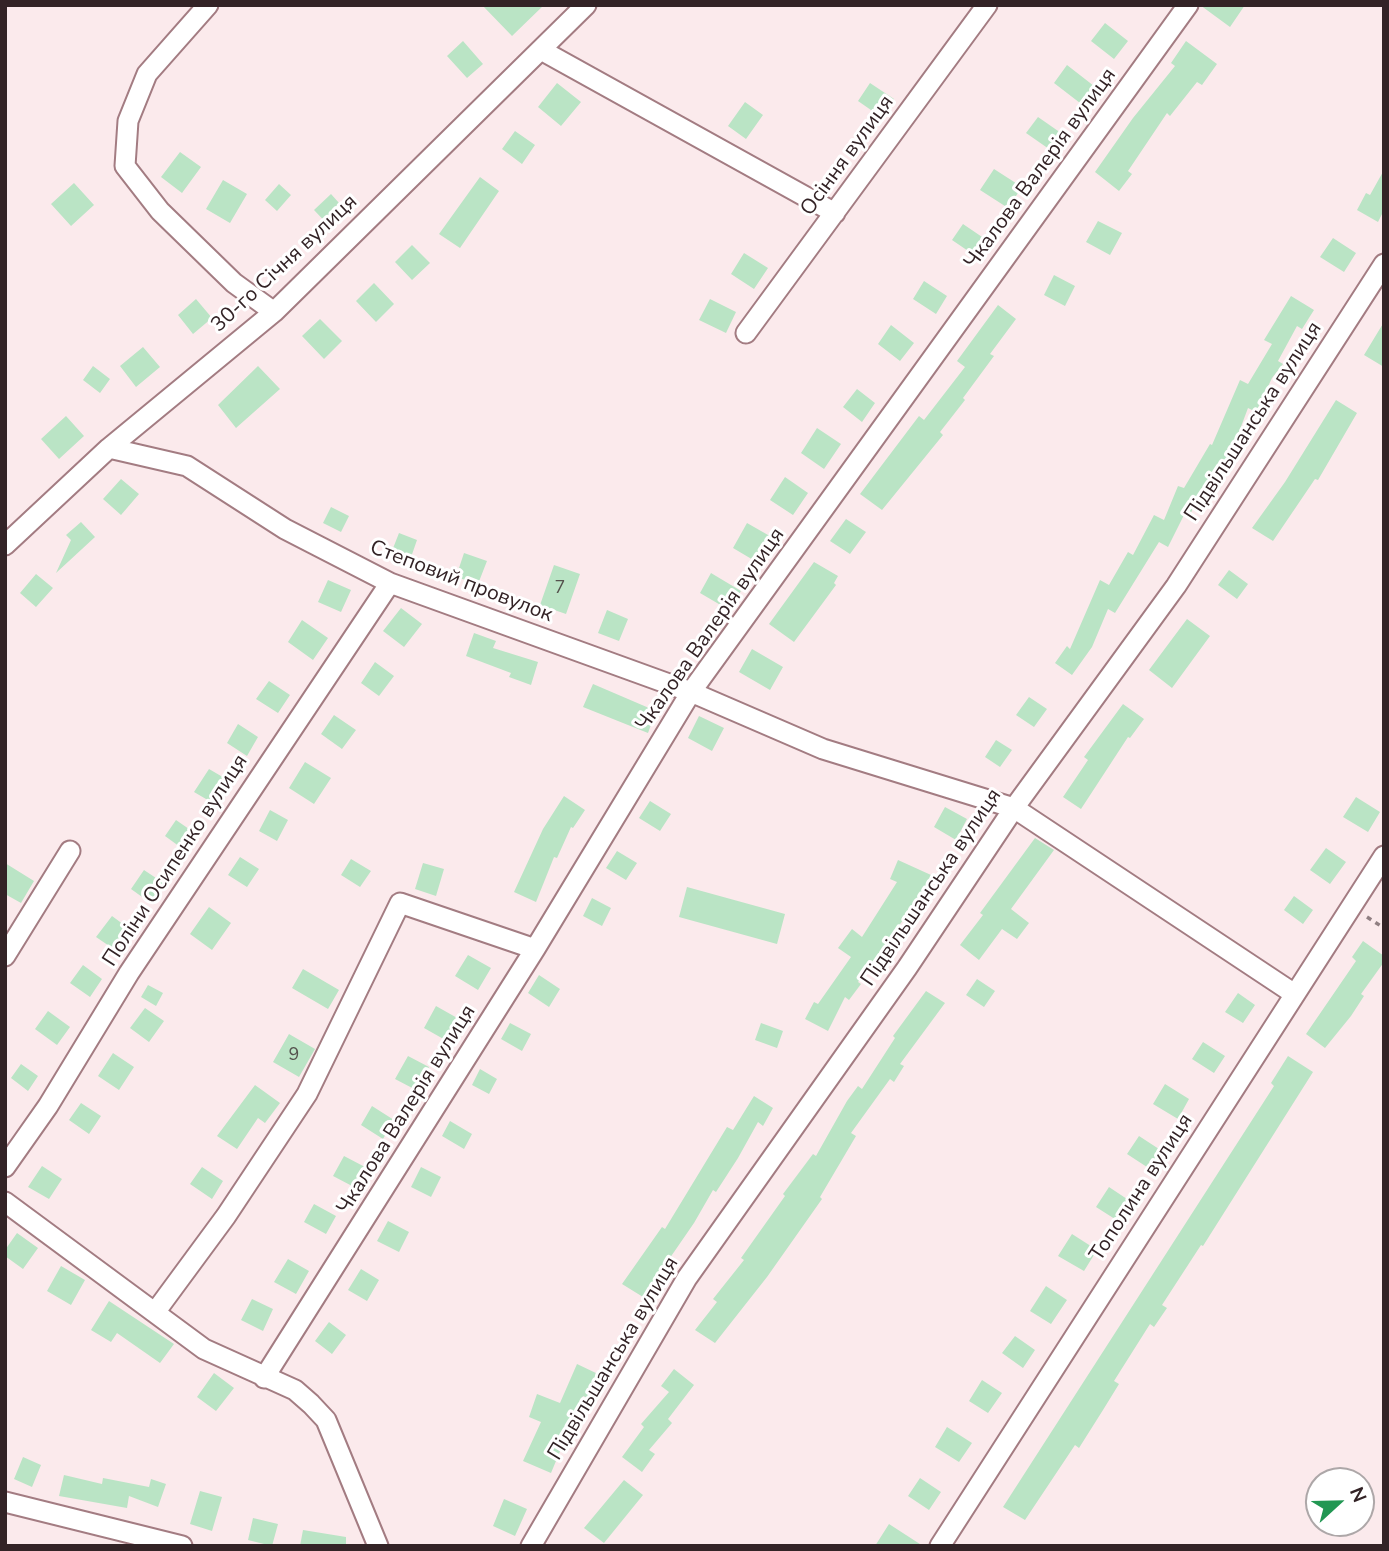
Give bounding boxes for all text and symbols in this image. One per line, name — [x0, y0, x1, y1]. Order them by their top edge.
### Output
street label: Чкалова Валерія вулиця — [960, 64, 1122, 274]
street label: Осіння вулиця — [796, 91, 900, 221]
street label: 30-го Січня вулиця — [207, 190, 363, 338]
street label: Підвільшанська вулиця — [1180, 318, 1328, 526]
street label: Чкалова Валерія вулиця — [631, 524, 791, 736]
street label: Степовий провулок — [366, 536, 556, 628]
house number: 7 — [555, 578, 565, 600]
street label: Поліни Осипенко вулиця — [98, 750, 254, 972]
street label: Підвільшанська вулиця — [856, 784, 1008, 992]
street label: Чкалова Валерія вулиця — [332, 1001, 482, 1219]
house number: 9 — [289, 1045, 299, 1067]
street label: Тополина вулиця — [1085, 1110, 1199, 1266]
street label: Підвільшанська вулиця — [543, 1253, 685, 1465]
north arrow — [1305, 1467, 1375, 1537]
text: N — [1343, 1483, 1372, 1506]

